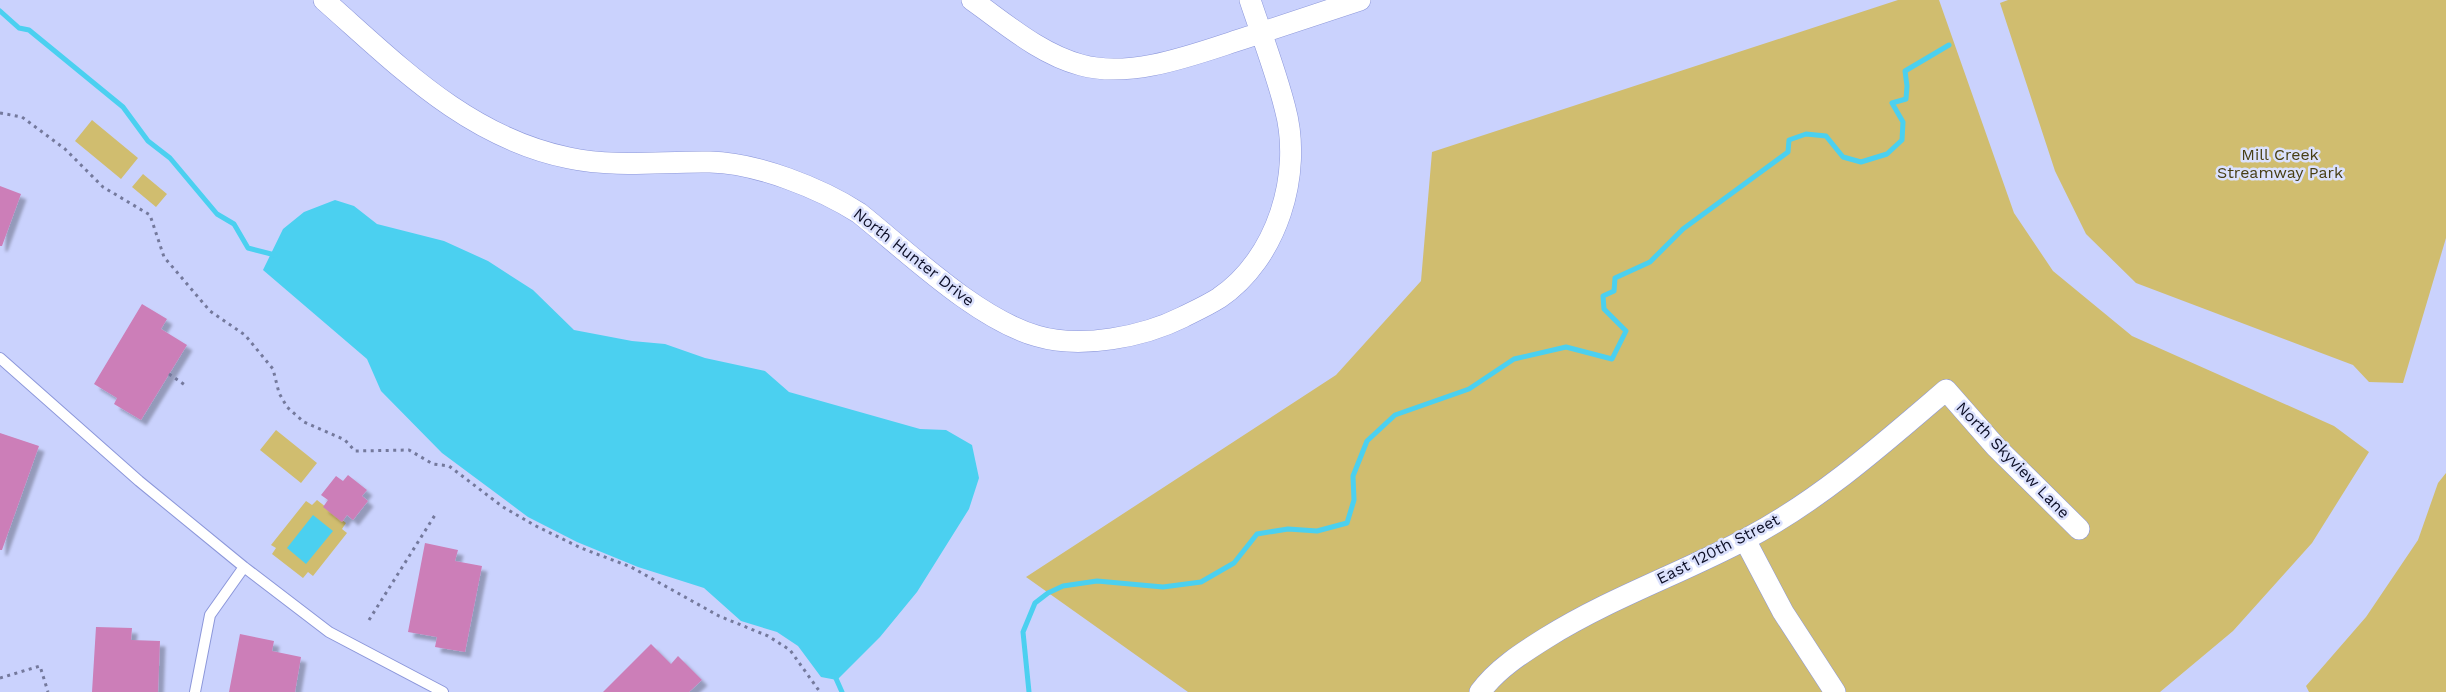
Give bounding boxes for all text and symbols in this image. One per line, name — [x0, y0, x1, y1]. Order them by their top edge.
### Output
park label: Mill Creek Streamway Park — [2217, 145, 2343, 182]
street label: North Hunter Drive — [850, 204, 978, 310]
street label: North Skyview Lane — [1952, 398, 2074, 522]
street label: East 120th Street — [1653, 510, 1783, 588]

